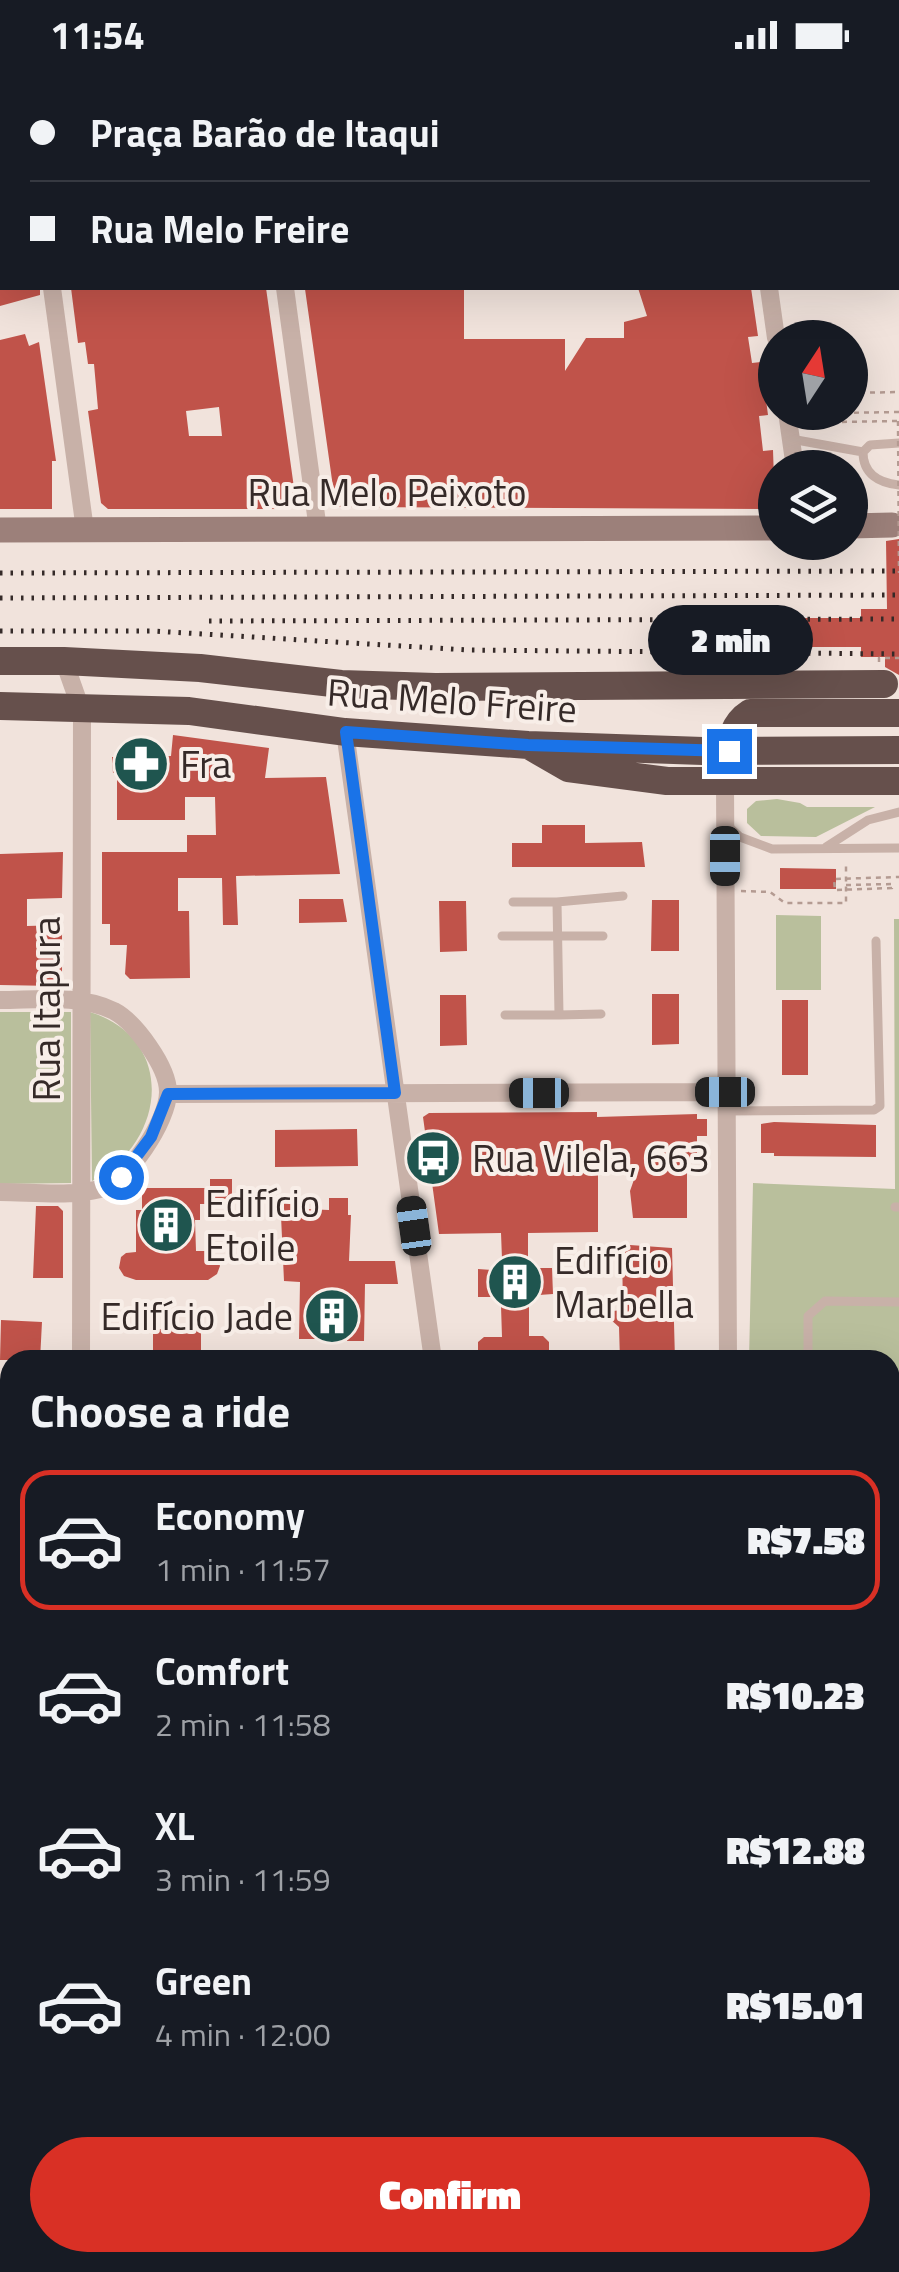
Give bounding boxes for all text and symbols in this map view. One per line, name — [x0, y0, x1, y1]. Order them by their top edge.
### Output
text: 11:54 — [50, 6, 145, 64]
text: Praça Barão de Itaqui — [90, 104, 440, 162]
text: Rua Melo Freire — [90, 200, 349, 258]
north arrow — [758, 320, 868, 430]
map controls — [758, 320, 868, 560]
button: layers — [758, 450, 868, 560]
street label: Rua Melo Peixoto — [248, 463, 526, 521]
callout: 2 min — [646, 606, 812, 676]
text: 2 min — [691, 616, 770, 664]
street label: Rua Melo Freire — [325, 662, 579, 738]
route end — [707, 729, 752, 774]
pharmacy icon: Fra — [111, 734, 171, 794]
place label: Fra — [180, 735, 231, 793]
car — [710, 826, 740, 886]
street label: Rua Itapura — [17, 917, 75, 1102]
car — [695, 1077, 755, 1107]
car — [509, 1078, 569, 1108]
bus stop icon: Rua Vilela, 663 — [403, 1128, 463, 1188]
place label: Rua Vilela, 663 — [472, 1129, 710, 1187]
route start — [99, 1155, 144, 1200]
place label: Edifício Etoile — [205, 1174, 320, 1276]
car — [395, 1194, 433, 1258]
building icon: Edifício Etoile — [136, 1195, 196, 1255]
place label: Edifício Marbella — [554, 1231, 694, 1333]
building icon: Edifício Marbella — [485, 1252, 545, 1312]
building icon: Edifício Jade — [302, 1286, 362, 1346]
place label: Edifício Jade — [100, 1287, 293, 1345]
text: Choose a ride — [30, 1376, 290, 1444]
text: Economy — [155, 1487, 305, 1545]
icon: car — [35, 1495, 125, 1585]
text: R$7.58 — [747, 1511, 865, 1569]
text: 1 min · 11:57 — [155, 1545, 331, 1593]
text: Comfort — [155, 1642, 289, 1700]
icon: car — [35, 1650, 125, 1740]
text: R$10.23 — [726, 1666, 865, 1724]
text: 2 min · 11:58 — [155, 1700, 331, 1748]
text: XL — [155, 1797, 195, 1855]
icon: car — [35, 1805, 125, 1895]
text: R$12.88 — [726, 1821, 865, 1879]
text: 3 min · 11:59 — [155, 1855, 331, 1903]
text: Green — [155, 1952, 252, 2010]
icon: car — [35, 1960, 125, 2050]
text: R$15.01 — [726, 1976, 865, 2034]
text: 4 min · 12:00 — [155, 2010, 331, 2058]
button: Confirm — [30, 2137, 870, 2252]

